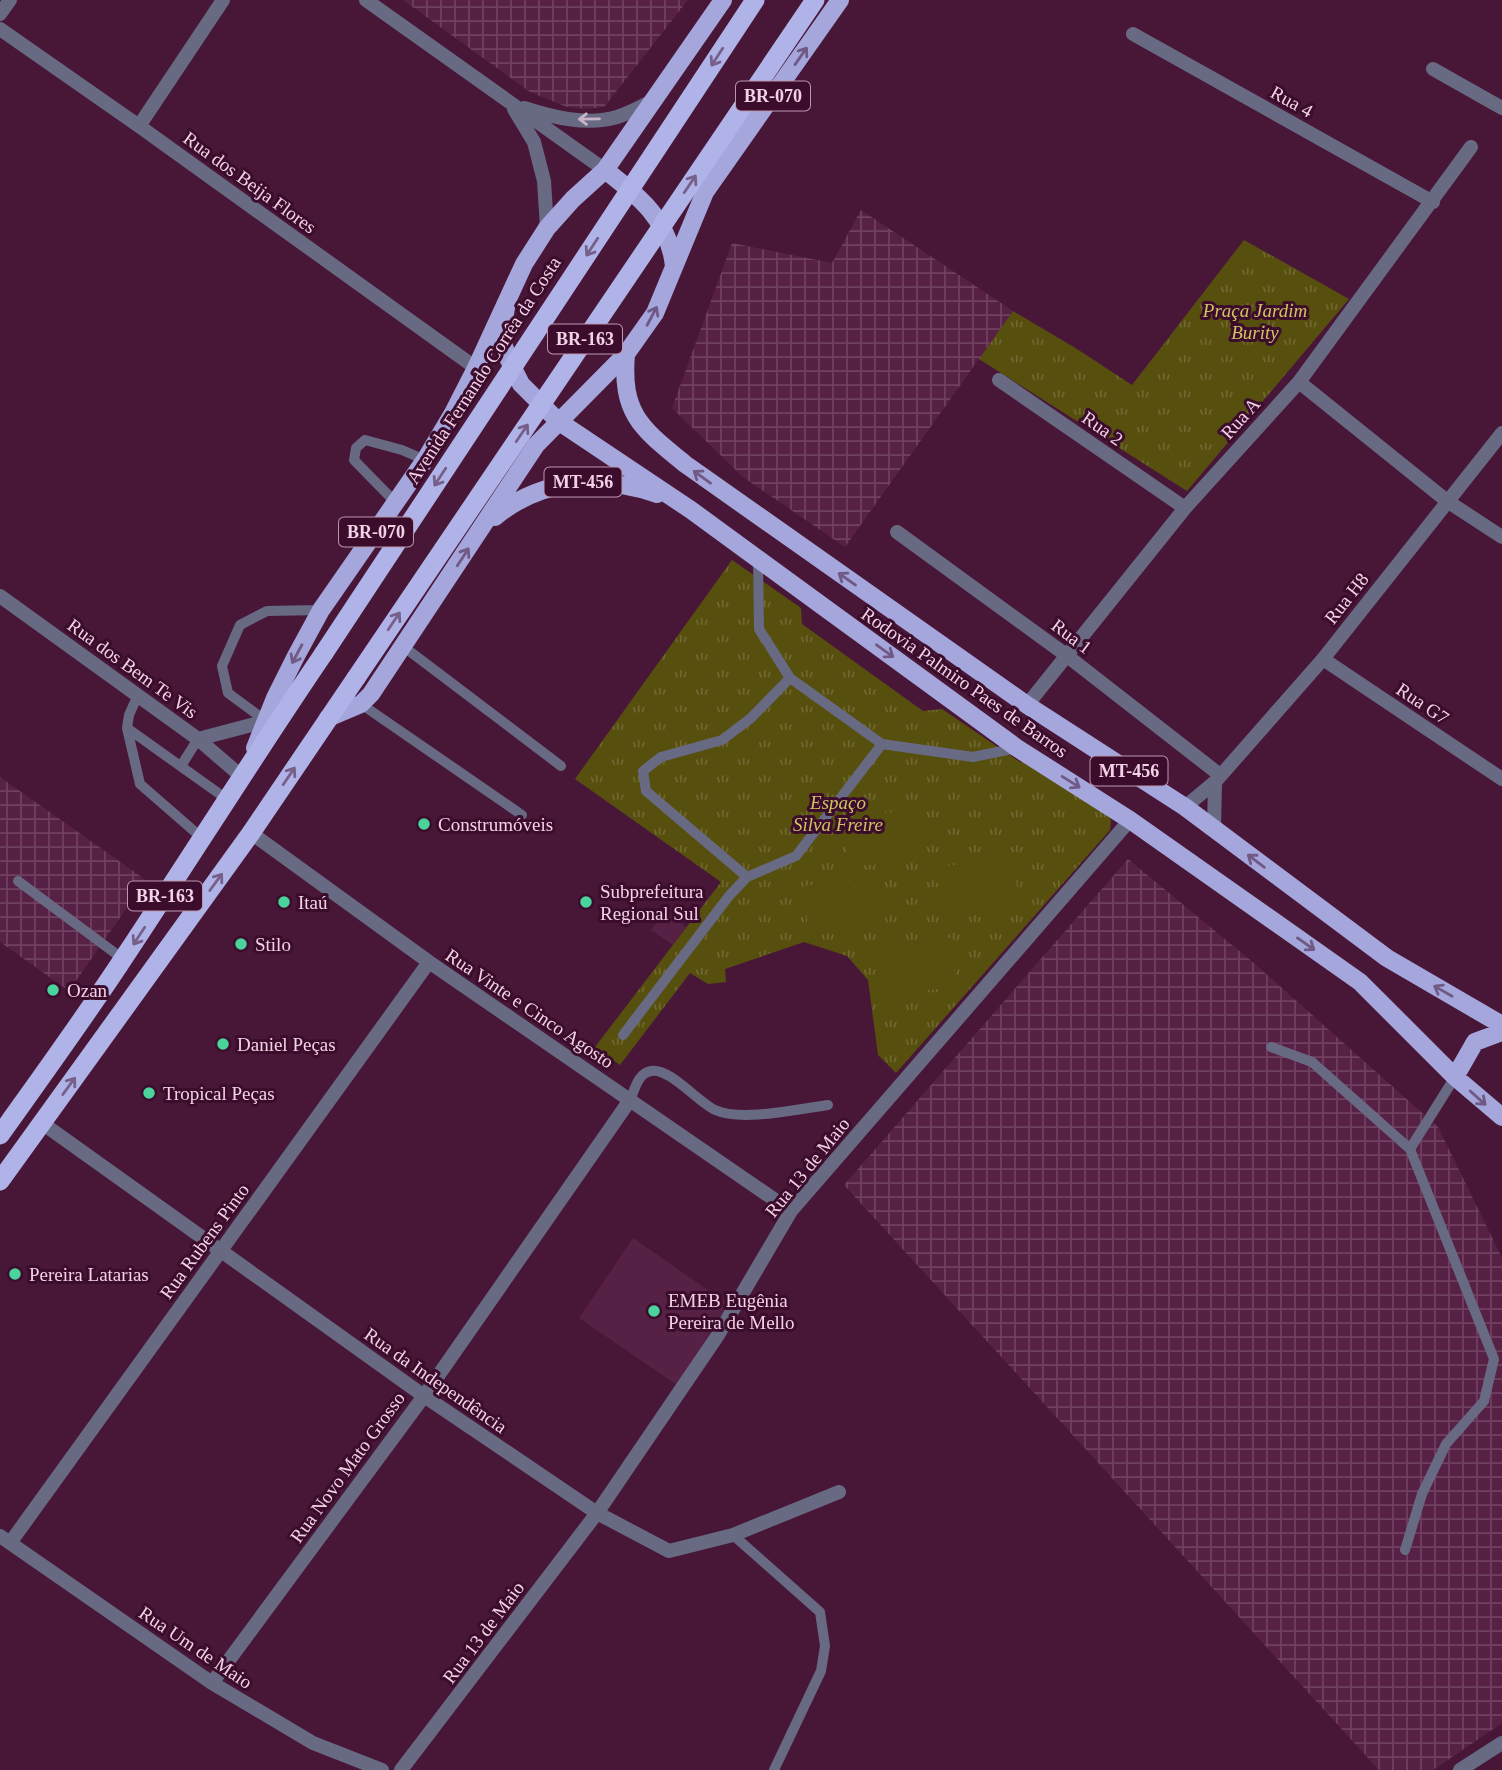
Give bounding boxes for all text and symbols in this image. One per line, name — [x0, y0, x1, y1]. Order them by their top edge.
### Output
one-way arrow — [710, 47, 725, 66]
one-way arrow — [794, 47, 808, 66]
street label: Rua 4 — [1267, 81, 1317, 122]
road number: BR-070 — [736, 82, 810, 110]
one-way arrow — [578, 112, 601, 126]
street label: Rua dos Beija Flores — [179, 127, 320, 238]
one-way arrow — [683, 175, 698, 194]
one-way arrow — [585, 237, 599, 256]
street label: Avenida Fernando Corrêa da Costa — [402, 252, 565, 488]
park label: Praça Jardim Burity — [1202, 300, 1307, 343]
one-way arrow — [645, 306, 659, 326]
road number: BR-163 — [548, 324, 622, 354]
street label: Rua A — [1216, 393, 1264, 443]
street label: Rua 2 — [1078, 407, 1127, 450]
one-way arrow — [515, 424, 529, 443]
one-way arrow — [432, 467, 446, 487]
road number: MT-456 — [544, 468, 622, 496]
one-way arrow — [693, 469, 712, 484]
road number: BR-070 — [339, 518, 413, 546]
one-way arrow — [456, 548, 470, 567]
street label: Rua H8 — [1320, 569, 1373, 628]
one-way arrow — [838, 572, 857, 586]
street label: Rodovia Palmiro Paes de Barros — [858, 603, 1072, 762]
one-way arrow — [387, 612, 401, 632]
street label: Rua dos Bem Te Vis — [64, 614, 202, 723]
street label: Rua 1 — [1047, 615, 1096, 658]
one-way arrow — [290, 643, 303, 664]
one-way arrow — [875, 643, 894, 658]
street label: Rua G7 — [1393, 678, 1453, 728]
road number: MT-456 — [1090, 756, 1168, 786]
one-way arrow — [282, 767, 296, 786]
one-way arrow — [1060, 775, 1080, 789]
park label: Espaço Silva Freire — [793, 792, 883, 835]
place label: Construmóveis — [438, 814, 553, 835]
marker: Construmóveis — [416, 816, 432, 832]
one-way arrow — [1248, 853, 1266, 868]
one-way arrow — [208, 872, 223, 891]
place label: Subprefeitura Regional Sul — [600, 881, 704, 924]
road number: BR-163 — [128, 882, 202, 911]
place label: Itaú — [298, 892, 328, 913]
marker: Itaú — [276, 894, 292, 910]
marker: Subprefeitura Regional Sul — [578, 894, 594, 910]
one-way arrow — [131, 925, 145, 945]
place label: Stilo — [255, 934, 291, 955]
marker: Stilo — [233, 936, 249, 952]
one-way arrow — [1296, 937, 1315, 951]
street label: Rua Vinte e Cinco Agosto — [442, 944, 618, 1072]
place label: Ozan — [67, 980, 108, 1001]
marker: Ozan — [45, 982, 61, 998]
one-way arrow — [1433, 984, 1453, 998]
place label: Daniel Peças — [237, 1034, 336, 1055]
marker: Daniel Peças — [215, 1036, 231, 1052]
one-way arrow — [62, 1077, 76, 1096]
place label: Tropical Peças — [163, 1083, 275, 1104]
marker: Tropical Peças — [141, 1085, 157, 1101]
one-way arrow — [1469, 1089, 1486, 1106]
street label: Rua 13 de Maio — [761, 1113, 854, 1221]
street label: Rua Rubens Pinto — [156, 1180, 253, 1303]
place label: Pereira Latarias — [29, 1264, 149, 1285]
marker: Pereira Latarias — [7, 1266, 23, 1282]
place label: EMEB Eugênia Pereira de Mello — [668, 1290, 795, 1333]
marker: EMEB Eugênia Pereira de Mello — [646, 1303, 662, 1319]
street label: Rua da Independência — [361, 1323, 511, 1438]
street label: Rua Novo Mato Grosso — [286, 1388, 409, 1547]
street label: Rua 13 de Maio — [438, 1577, 528, 1687]
street label: Rua Um de Maio — [135, 1602, 256, 1693]

